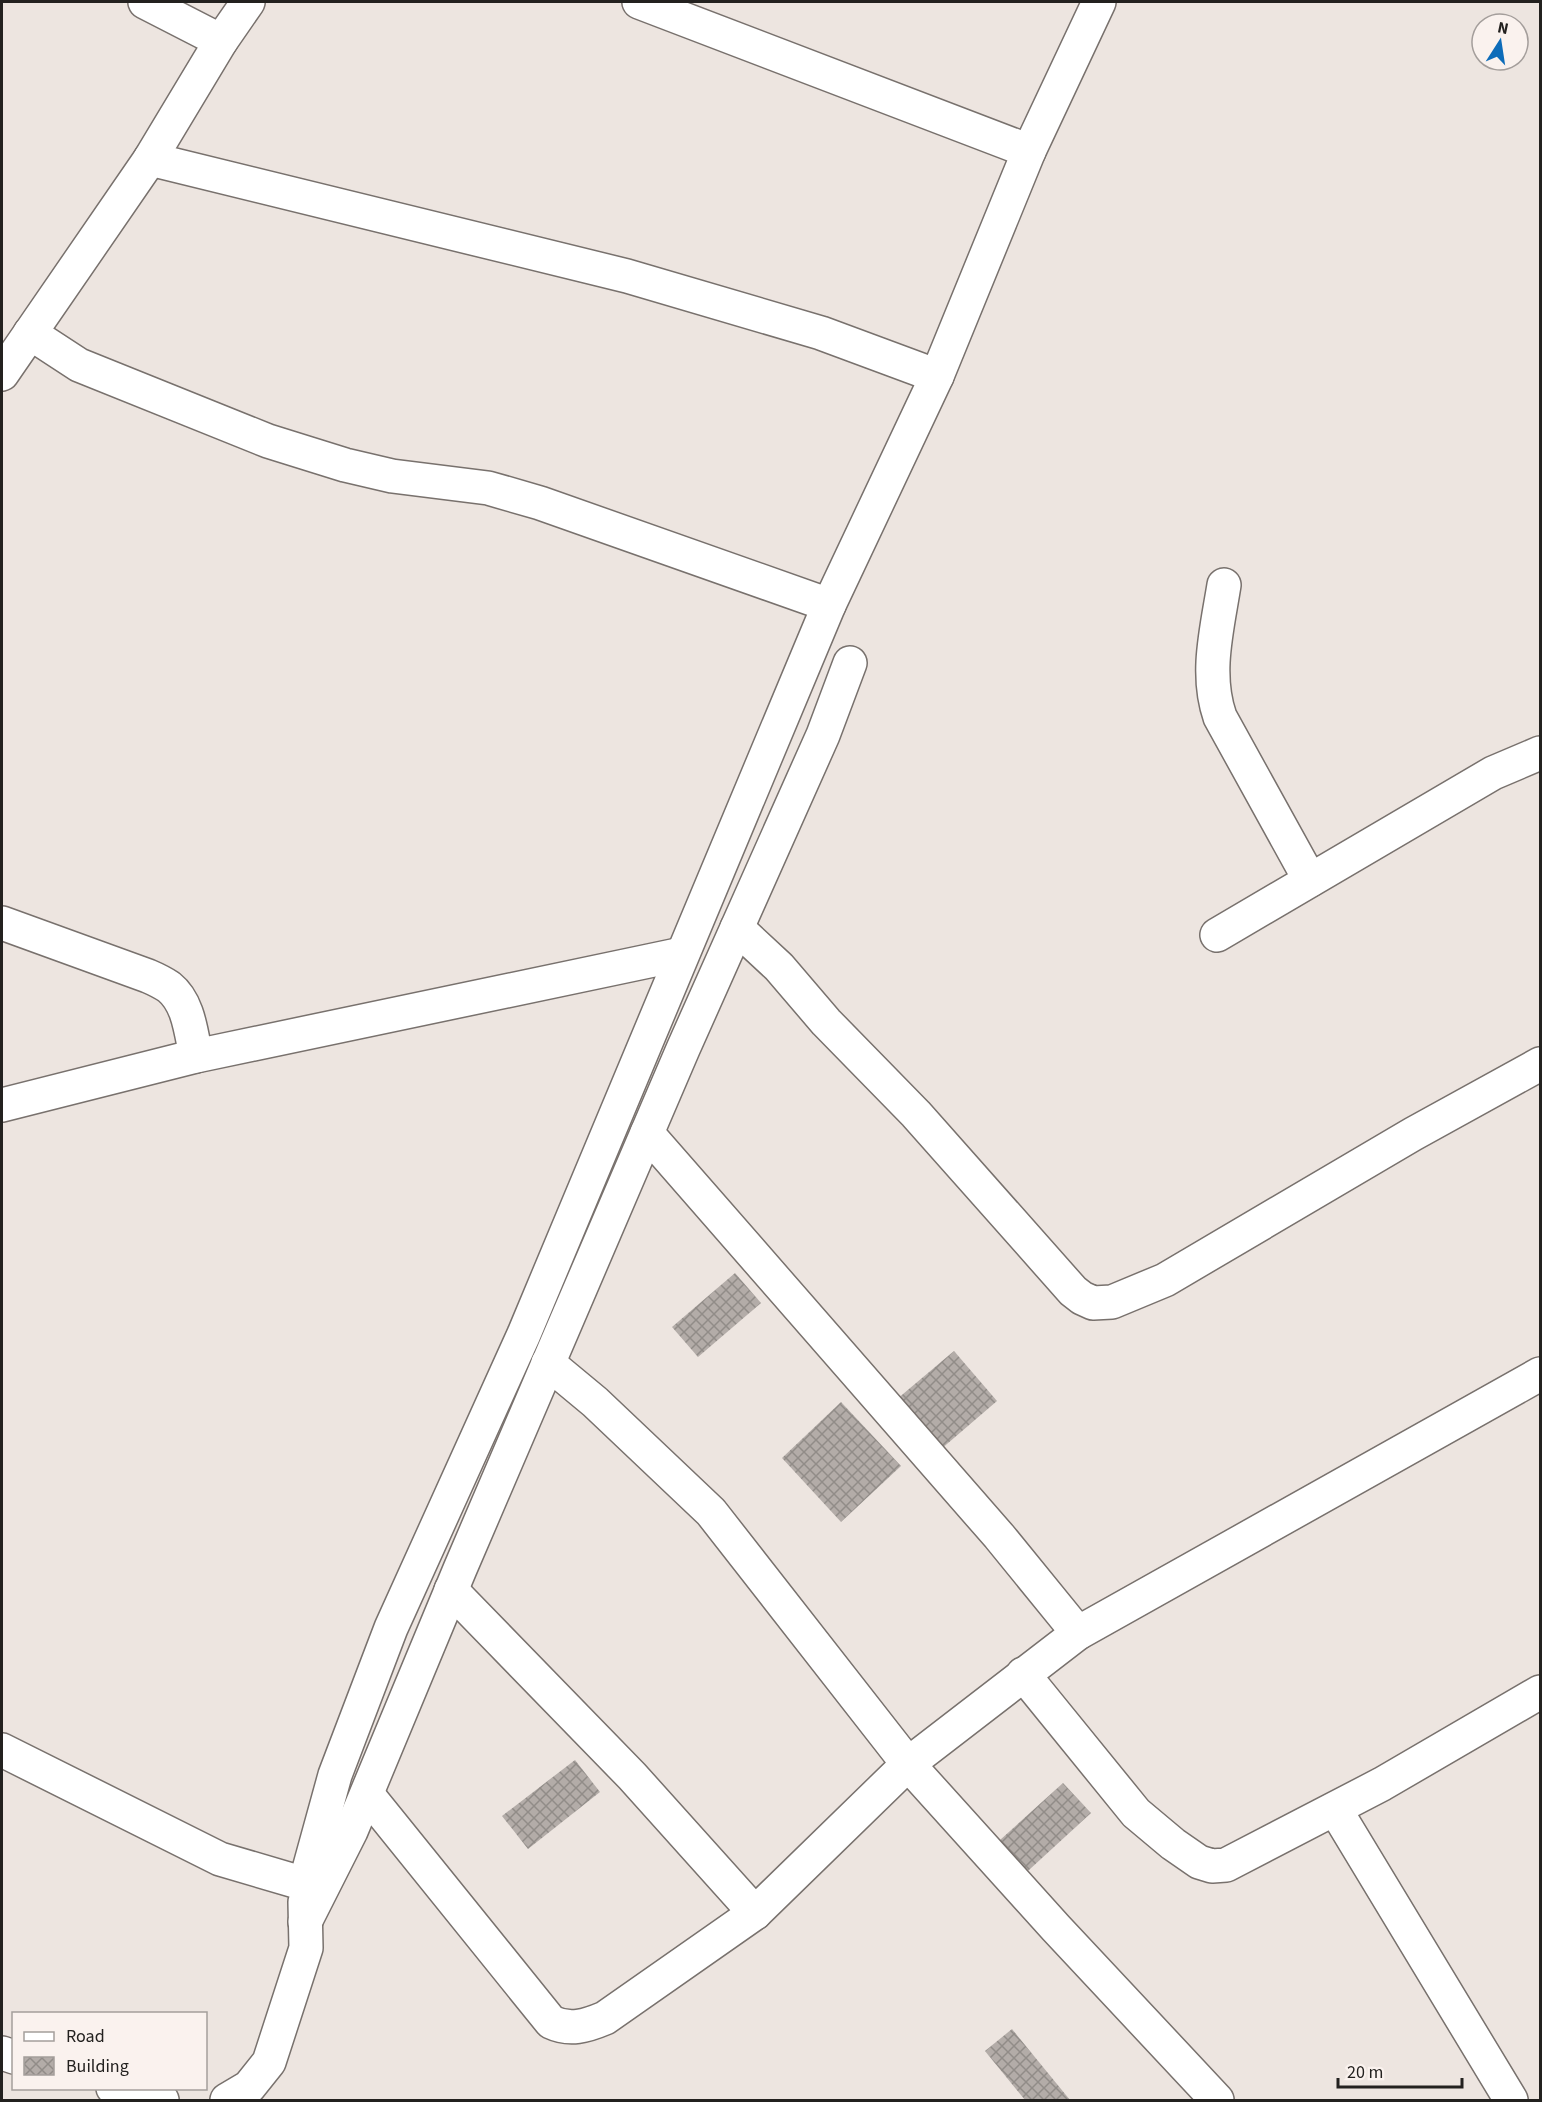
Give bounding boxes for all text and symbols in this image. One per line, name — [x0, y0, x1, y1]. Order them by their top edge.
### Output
north arrow — [1470, 12, 1530, 72]
text: N — [1495, 16, 1510, 40]
legend — [12, 2012, 207, 2090]
text: Road — [66, 2024, 105, 2049]
scale bar — [1338, 2051, 1462, 2089]
text: Building — [66, 2054, 129, 2079]
text: 20 m — [1347, 2060, 1383, 2085]

